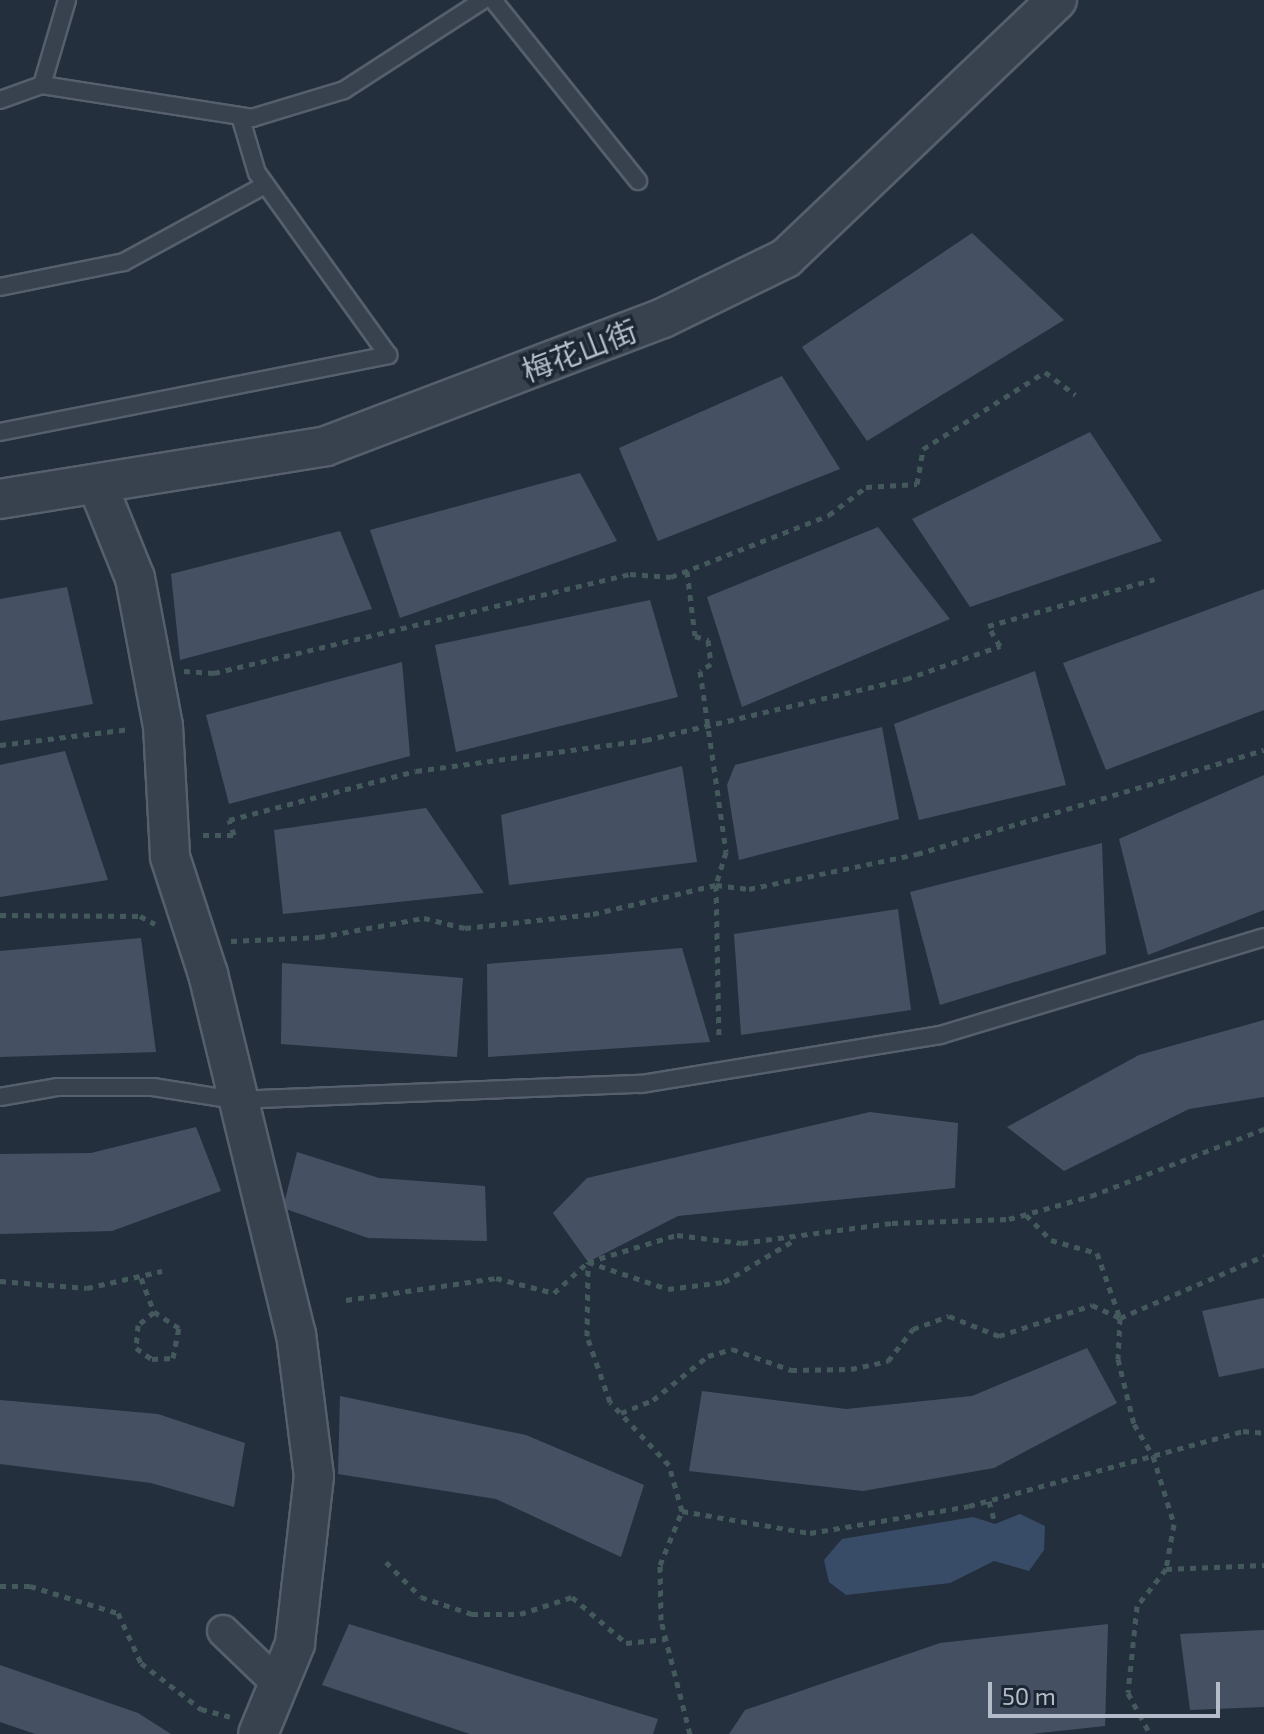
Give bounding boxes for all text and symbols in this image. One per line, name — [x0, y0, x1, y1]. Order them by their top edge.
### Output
street label: 梅花山街 — [517, 312, 641, 388]
scale bar — [992, 1666, 1224, 1716]
text: 50 m — [1002, 1681, 1056, 1710]

